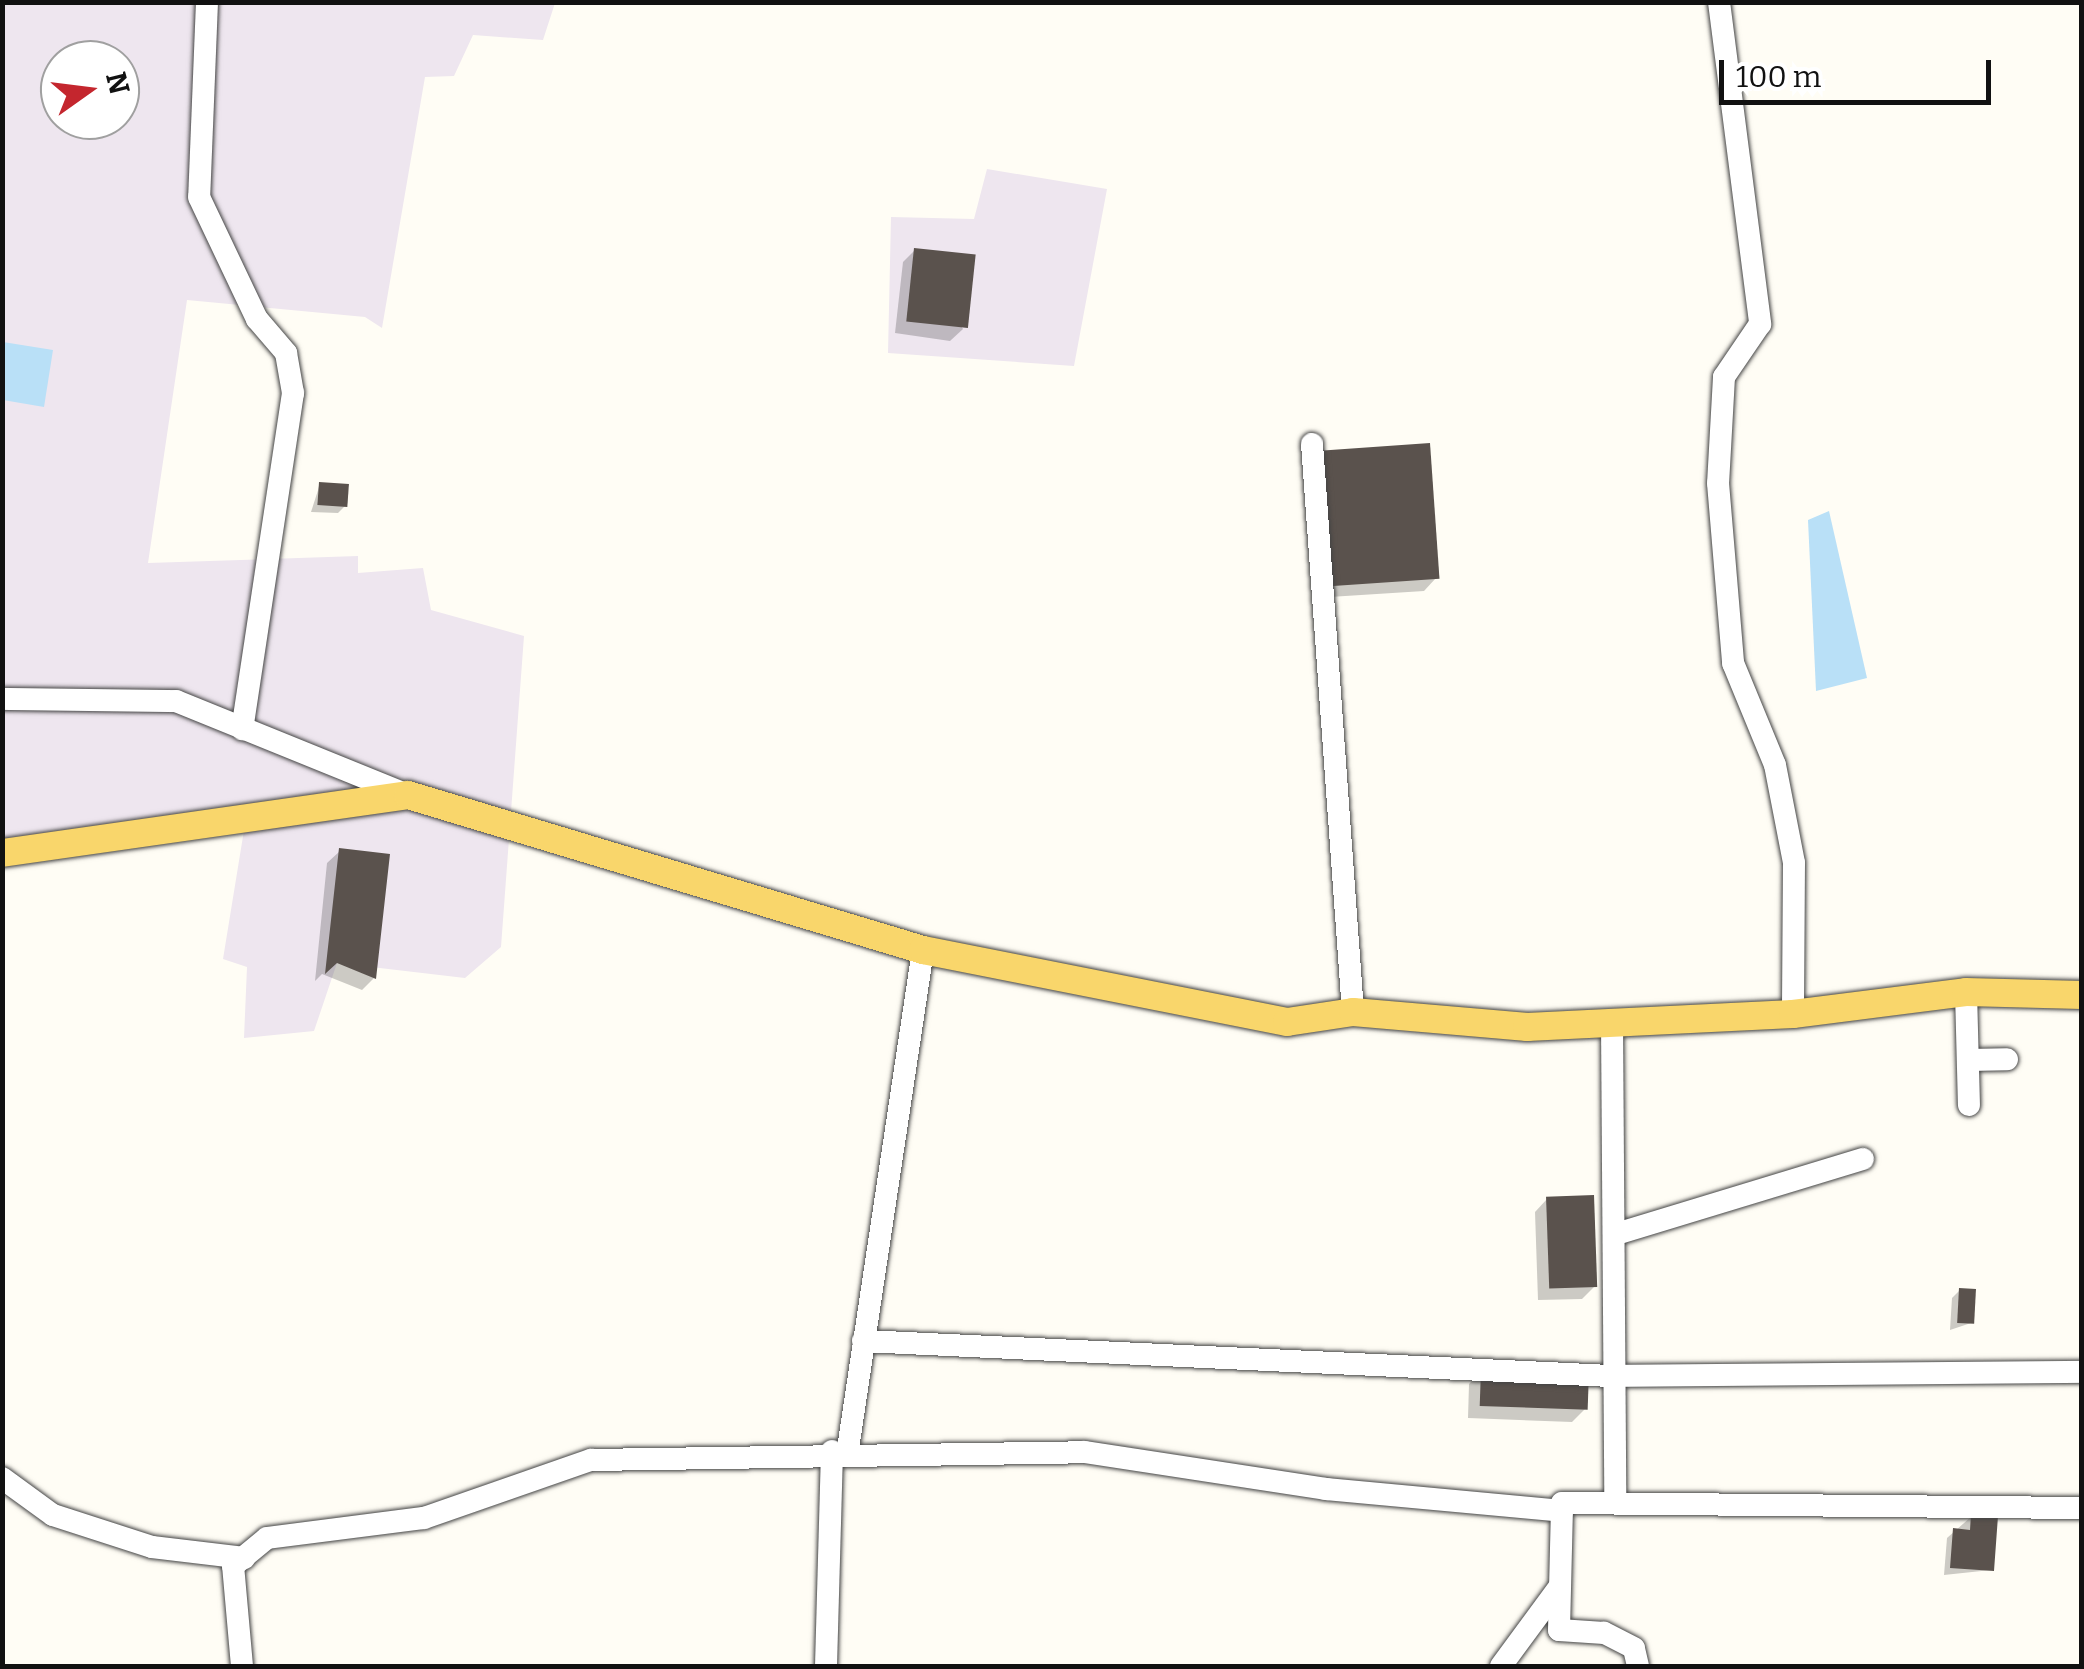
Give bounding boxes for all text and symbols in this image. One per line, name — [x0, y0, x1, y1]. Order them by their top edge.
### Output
north arrow — [40, 40, 140, 140]
scale bar — [1724, 40, 1996, 102]
text: 100 m — [1736, 59, 1821, 95]
text: N — [99, 69, 136, 98]

